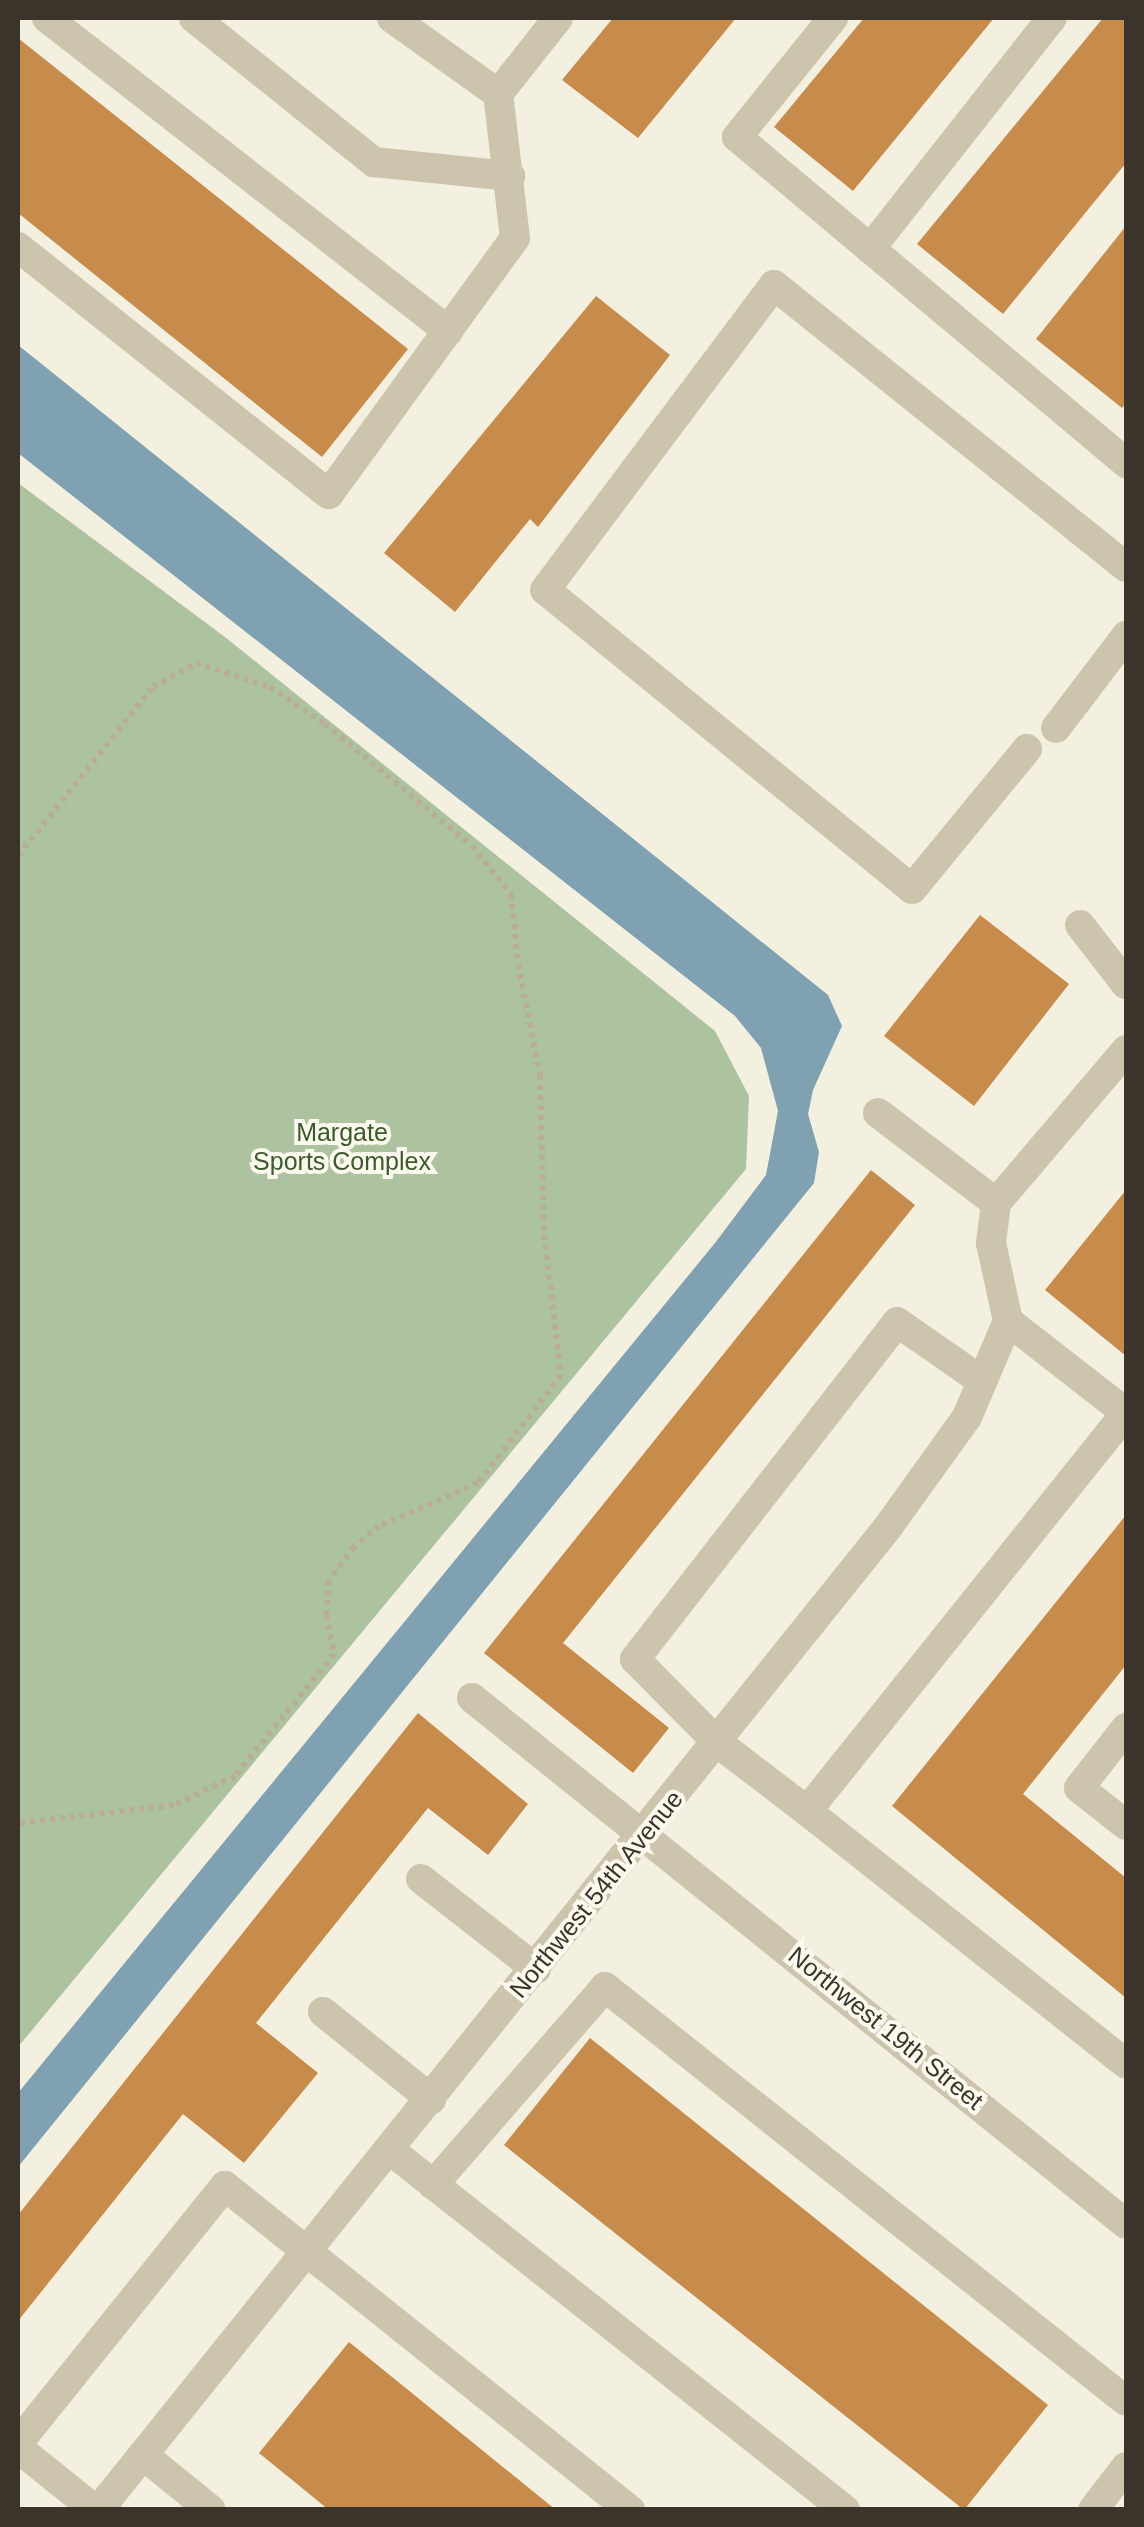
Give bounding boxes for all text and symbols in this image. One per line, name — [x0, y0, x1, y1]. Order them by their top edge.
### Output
park label: Margate Sports Complex — [253, 1118, 431, 1177]
street label: Northwest 54th Avenue — [503, 1784, 689, 2004]
street label: Northwest 19th Street — [783, 1940, 989, 2116]

